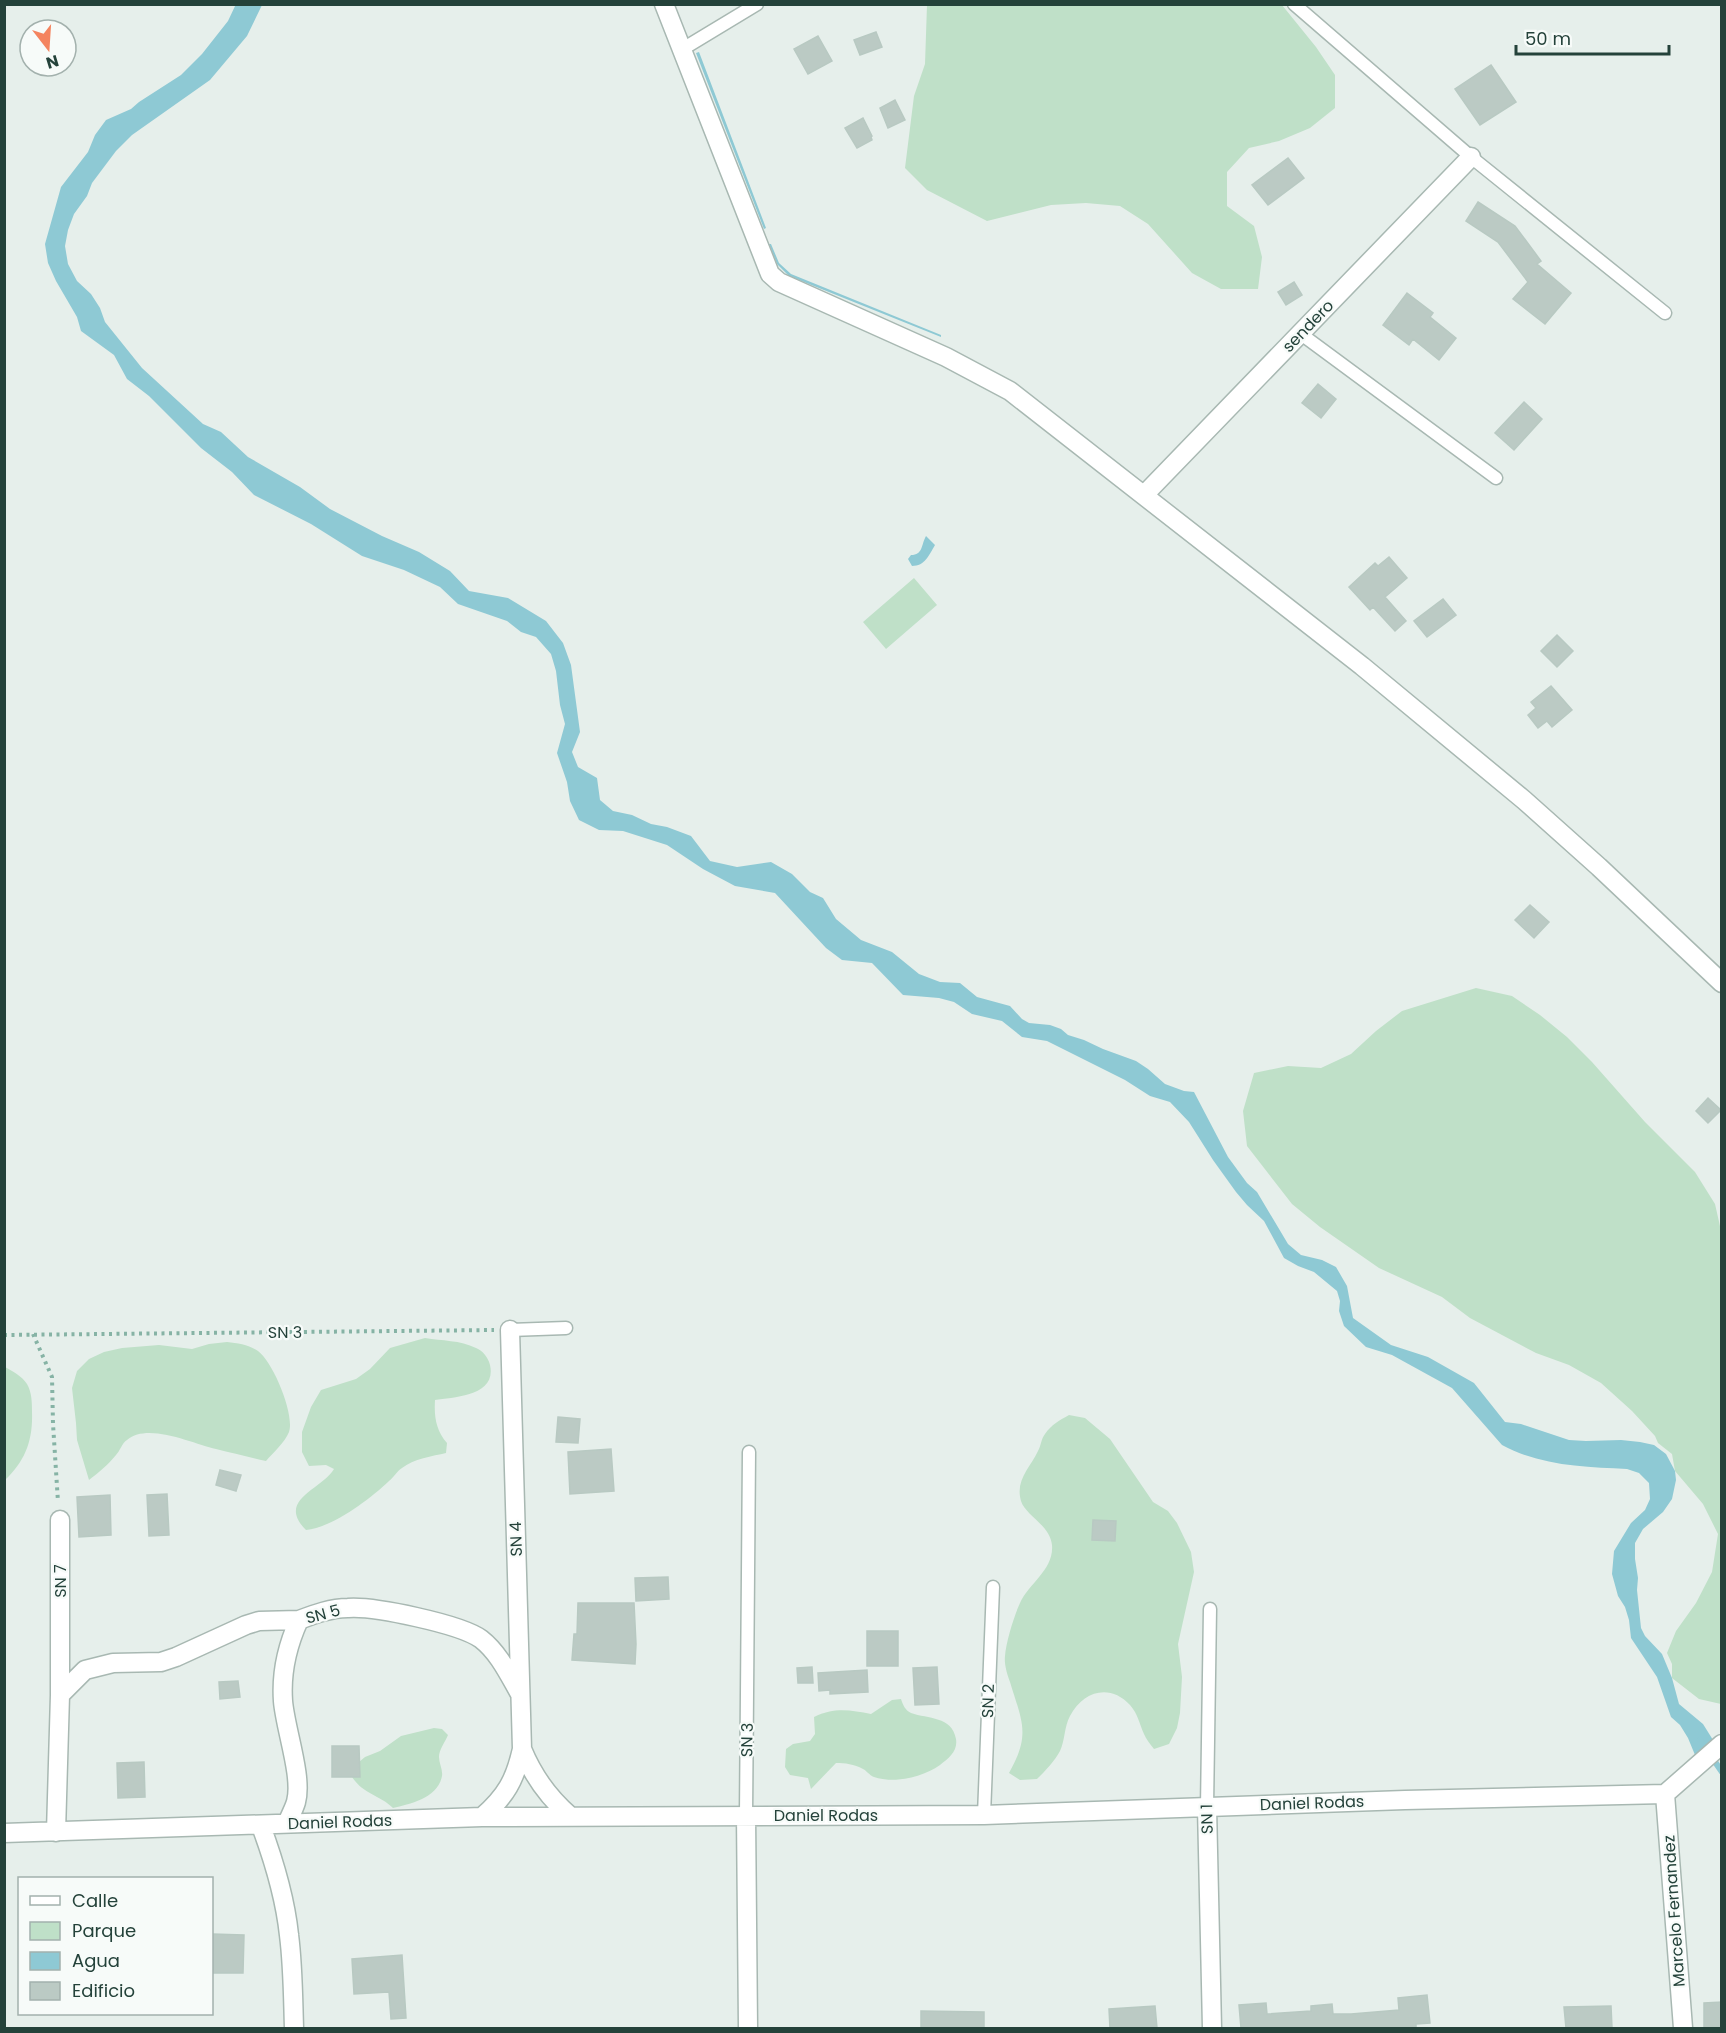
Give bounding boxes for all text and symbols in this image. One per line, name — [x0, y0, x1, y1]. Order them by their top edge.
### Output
north arrow — [18, 18, 78, 78]
scale bar — [1516, 18, 1669, 56]
text: 50 m — [1525, 26, 1571, 51]
text: N — [43, 49, 61, 75]
street label: sendero — [1277, 294, 1339, 358]
street label: SN 3 — [268, 1321, 302, 1344]
street label: SN 4 — [504, 1521, 528, 1557]
street label: SN 7 — [49, 1564, 72, 1598]
street label: SN 5 — [303, 1598, 343, 1630]
street label: SN 2 — [976, 1684, 1000, 1718]
street label: SN 3 — [735, 1723, 759, 1757]
street label: Daniel Rodas — [1259, 1790, 1365, 1816]
street label: Daniel Rodas — [774, 1804, 878, 1827]
street label: SN 1 — [1195, 1804, 1219, 1834]
street label: Daniel Rodas — [287, 1809, 393, 1835]
street label: Marcelo Fernandez — [1657, 1834, 1691, 1988]
legend — [18, 1877, 213, 2015]
text: Calle — [72, 1888, 118, 1913]
text: Parque — [72, 1918, 136, 1943]
text: Agua — [72, 1948, 120, 1973]
text: Edificio — [72, 1978, 135, 2003]

